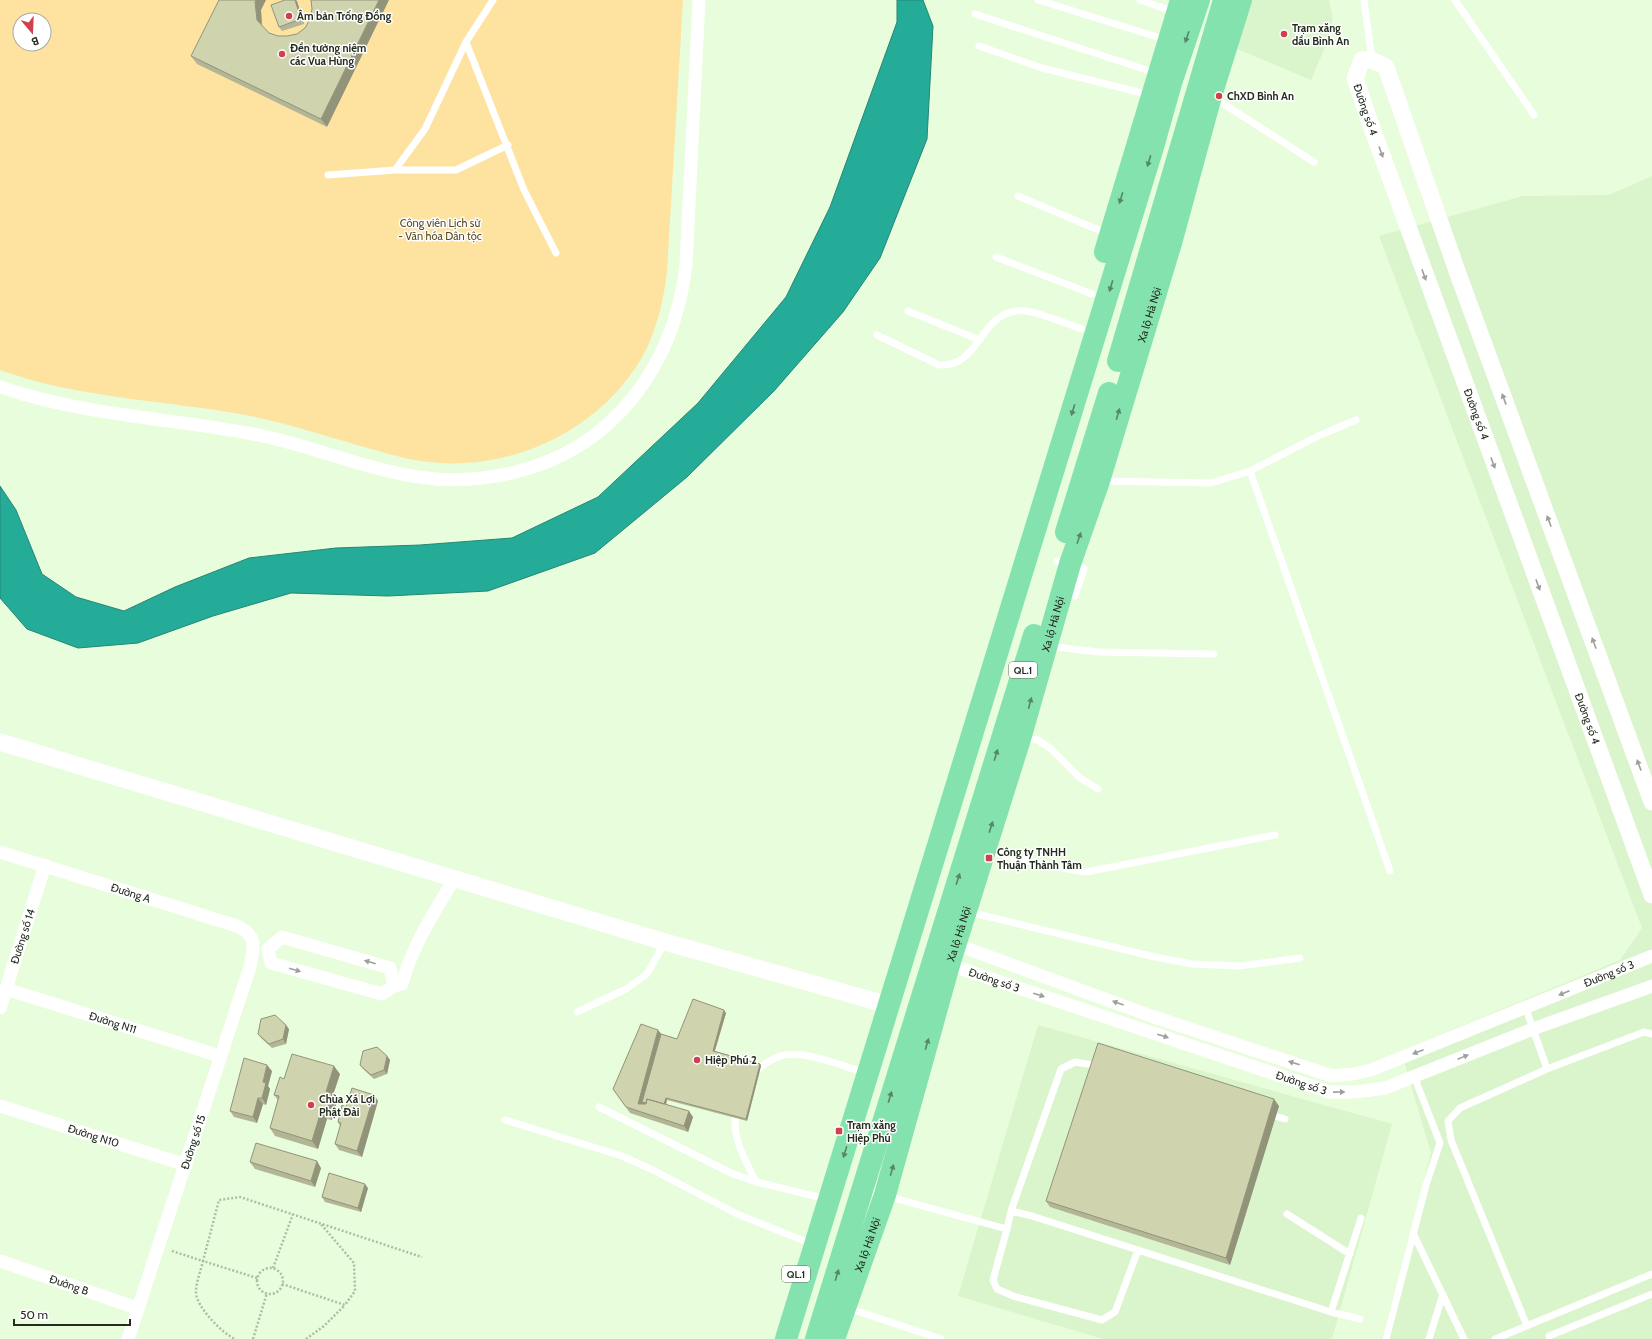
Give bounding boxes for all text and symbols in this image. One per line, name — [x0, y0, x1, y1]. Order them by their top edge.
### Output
place label: Âm bản Trống Đồng — [297, 9, 392, 23]
marker: Âm bản Trống Đồng — [284, 11, 294, 21]
north arrow — [12, 12, 52, 52]
place label: Trạm xăng dầu Bình An — [1292, 21, 1349, 48]
marker: Trạm xăng dầu Bình An — [1279, 29, 1289, 39]
one-way arrow — [1183, 31, 1189, 43]
text: B — [30, 34, 41, 49]
place label: Đền tưởng niệm các Vua Hùng — [290, 41, 366, 68]
marker: Đền tưởng niệm các Vua Hùng — [277, 49, 287, 59]
street label: Đường số 4 — [1350, 82, 1381, 138]
place label: ChXD Bình An — [1227, 89, 1294, 103]
marker: ChXD Bình An — [1214, 91, 1224, 101]
one-way arrow — [1378, 147, 1384, 159]
one-way arrow — [1146, 156, 1152, 168]
one-way arrow — [1118, 193, 1124, 205]
park label: Công viên Lịch sử - Văn hóa Dân tộc — [398, 216, 482, 243]
one-way arrow — [1422, 269, 1428, 281]
one-way arrow — [1108, 280, 1114, 292]
street label: Xa lộ Hà Nội — [1134, 286, 1164, 344]
street label: Đường số 4 — [1461, 387, 1492, 442]
one-way arrow — [1501, 392, 1507, 404]
one-way arrow — [1070, 404, 1076, 416]
one-way arrow — [1115, 408, 1121, 420]
one-way arrow — [1491, 457, 1497, 469]
one-way arrow — [1546, 514, 1552, 526]
one-way arrow — [1076, 531, 1082, 543]
one-way arrow — [1536, 579, 1542, 591]
street label: Xa lộ Hà Nội — [1038, 595, 1067, 653]
one-way arrow — [1590, 636, 1596, 648]
road number: QL.1 — [1009, 662, 1037, 678]
street label: Đường số 4 — [1572, 691, 1604, 747]
one-way arrow — [1027, 696, 1033, 708]
one-way arrow — [994, 749, 1000, 761]
one-way arrow — [1635, 758, 1641, 770]
one-way arrow — [989, 820, 995, 832]
place label: Công ty TNHH Thuận Thành Tâm — [997, 845, 1082, 872]
marker: Công ty TNHH Thuận Thành Tâm — [984, 853, 994, 863]
one-way arrow — [955, 873, 961, 885]
street label: Đường A — [109, 880, 153, 906]
street label: Xa lộ Hà Nội — [944, 905, 974, 963]
street label: Đường số 14 — [7, 907, 38, 966]
street label: Đường số 3 — [1582, 957, 1636, 990]
one-way arrow — [364, 959, 376, 965]
street label: Đường số 3 — [967, 965, 1022, 995]
one-way arrow — [289, 967, 301, 973]
one-way arrow — [1558, 990, 1570, 996]
one-way arrow — [1034, 992, 1046, 998]
one-way arrow — [1111, 1000, 1123, 1006]
street label: Đường N11 — [87, 1008, 138, 1036]
one-way arrow — [1157, 1033, 1169, 1039]
one-way arrow — [924, 1038, 930, 1050]
one-way arrow — [1411, 1049, 1423, 1055]
place label: Hiệp Phú 2 — [705, 1053, 757, 1067]
one-way arrow — [1458, 1053, 1470, 1059]
marker: Hiệp Phú 2 — [692, 1055, 702, 1065]
one-way arrow — [1287, 1060, 1299, 1066]
street label: Đường số 3 — [1274, 1068, 1329, 1098]
one-way arrow — [1333, 1089, 1346, 1095]
one-way arrow — [887, 1091, 893, 1103]
place label: Chùa Xá Lợi Phật Đài — [319, 1092, 375, 1119]
marker: Chùa Xá Lợi Phật Đài — [306, 1100, 316, 1110]
street label: Đường số 15 — [178, 1113, 208, 1171]
place label: Trạm xăng Hiệp Phú — [847, 1118, 896, 1145]
street label: Đường N10 — [66, 1121, 121, 1150]
marker: Trạm xăng Hiệp Phú — [834, 1126, 844, 1136]
one-way arrow — [842, 1146, 848, 1158]
one-way arrow — [889, 1163, 895, 1175]
street label: Xa lộ Hà Nội — [851, 1216, 883, 1274]
road number: QL.1 — [782, 1266, 810, 1282]
one-way arrow — [834, 1269, 840, 1281]
street label: Đường B — [48, 1271, 91, 1298]
scale bar — [14, 1301, 130, 1327]
text: 50 m — [20, 1307, 48, 1322]

